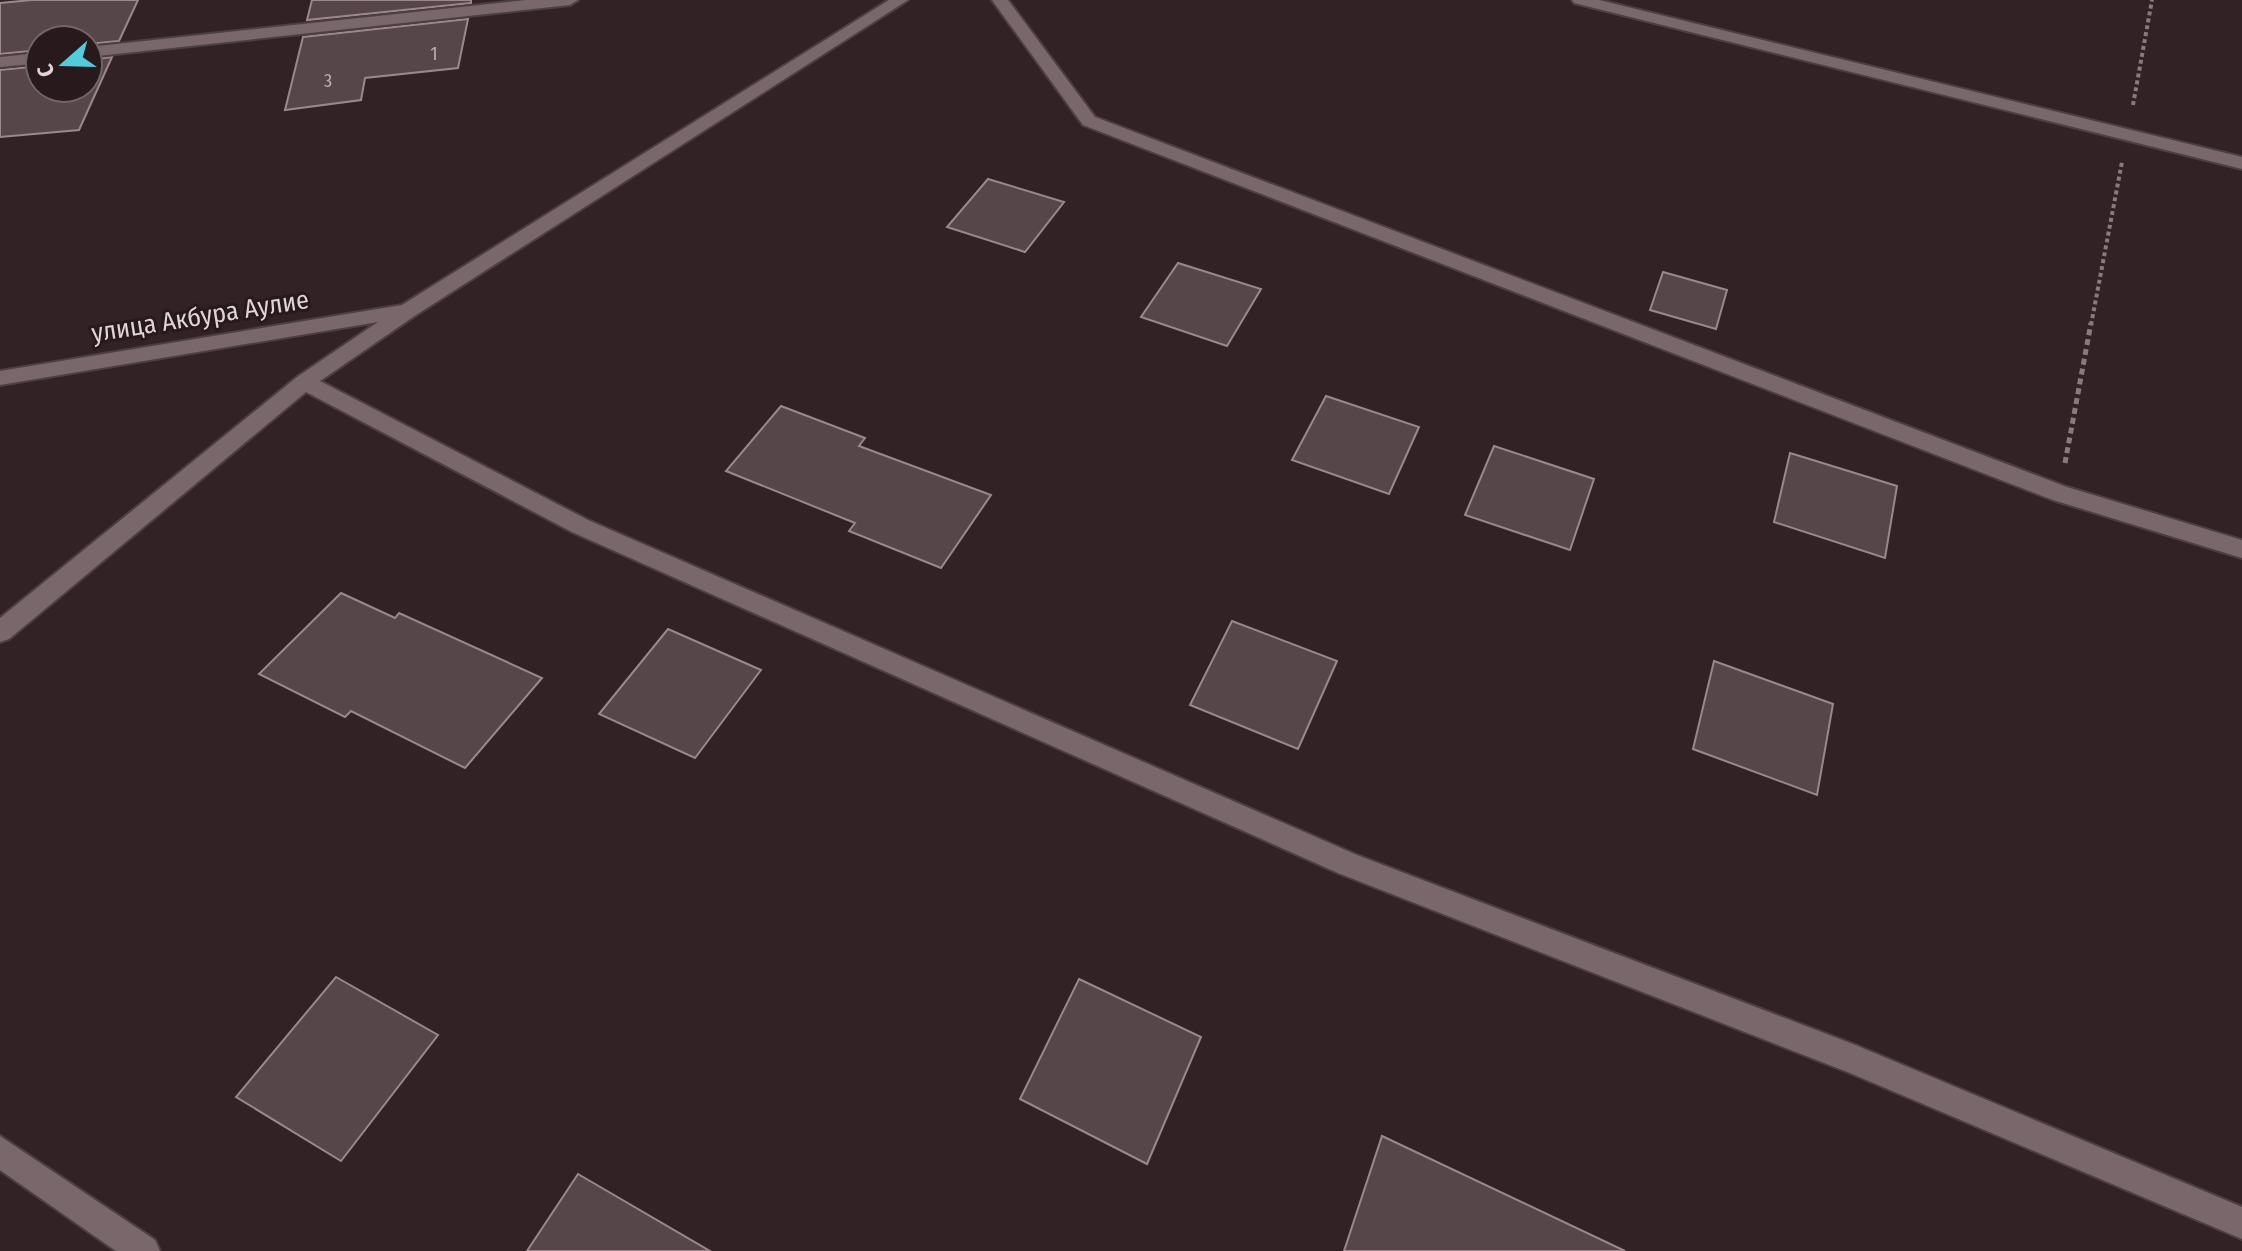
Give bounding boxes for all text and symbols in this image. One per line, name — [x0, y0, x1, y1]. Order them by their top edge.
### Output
north arrow — [24, 24, 104, 104]
house number: 1 — [430, 43, 438, 65]
text: С — [31, 60, 60, 81]
house number: 3 — [324, 70, 332, 92]
street label: улица Акбура Аулие — [89, 284, 311, 349]

